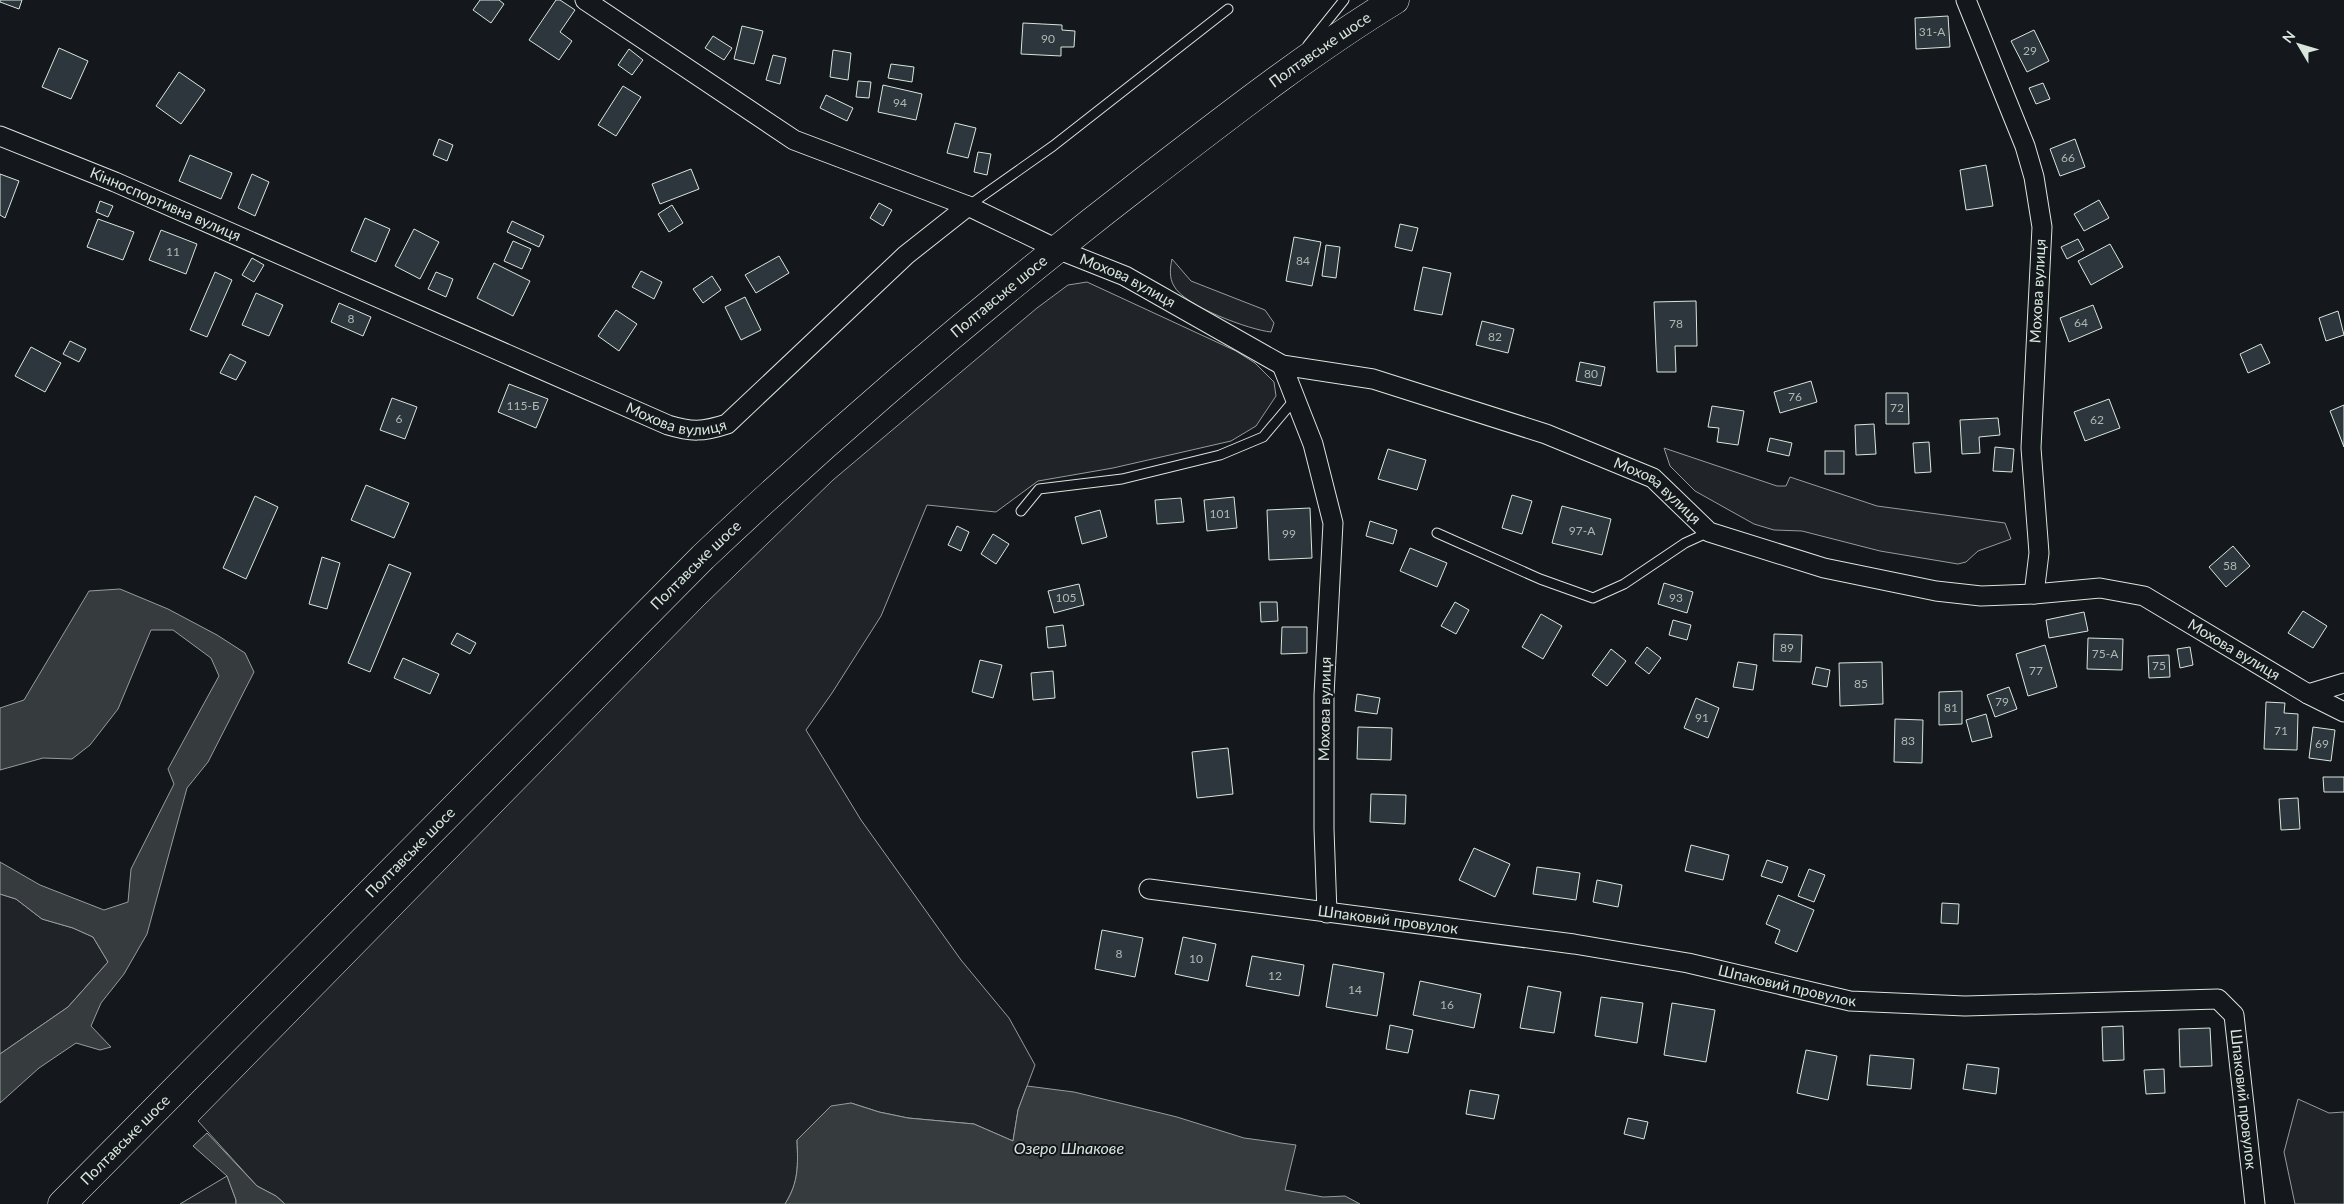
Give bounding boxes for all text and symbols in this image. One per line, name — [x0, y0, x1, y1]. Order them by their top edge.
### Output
street label: Полтавське шосе — [1265, 8, 1374, 91]
north arrow — [2274, 20, 2324, 70]
house number: 31-А — [1919, 24, 1946, 39]
text: N — [2278, 27, 2298, 46]
house number: 90 — [1041, 31, 1055, 46]
house number: 29 — [2023, 43, 2037, 58]
house number: 94 — [893, 95, 907, 110]
house number: 66 — [2061, 150, 2075, 165]
street label: Кінноспортивна вулиця — [88, 163, 244, 244]
street label: Мохова вулиця — [2025, 238, 2049, 344]
house number: 11 — [166, 244, 180, 259]
street label: Мохова вулиця — [1078, 249, 1179, 311]
street label: Полтавське шосе — [946, 251, 1050, 341]
house number: 84 — [1296, 253, 1310, 268]
house number: 8 — [348, 311, 355, 326]
house number: 64 — [2074, 315, 2088, 330]
house number: 78 — [1669, 316, 1683, 331]
house number: 82 — [1488, 329, 1502, 344]
house number: 80 — [1584, 366, 1598, 381]
house number: 76 — [1788, 389, 1802, 404]
house number: 115-Б — [507, 398, 539, 413]
street label: Мохова вулиця — [623, 398, 728, 438]
house number: 72 — [1890, 400, 1904, 415]
house number: 6 — [396, 411, 403, 426]
house number: 62 — [2090, 412, 2104, 427]
street label: Мохова вулиця — [1611, 453, 1705, 527]
house number: 101 — [1210, 506, 1230, 521]
street label: Полтавське шосе — [646, 516, 744, 613]
house number: 97-А — [1569, 523, 1596, 538]
house number: 99 — [1282, 526, 1296, 541]
house number: 58 — [2223, 558, 2237, 573]
house number: 105 — [1056, 590, 1076, 605]
house number: 93 — [1669, 590, 1683, 605]
street label: Мохова вулиця — [2185, 614, 2284, 683]
house number: 89 — [1780, 640, 1794, 655]
house number: 75-А — [2092, 646, 2119, 661]
street label: Мохова вулиця — [1314, 657, 1334, 761]
house number: 75 — [2152, 658, 2166, 673]
house number: 77 — [2029, 663, 2043, 678]
house number: 85 — [1854, 676, 1868, 691]
house number: 79 — [1995, 694, 2009, 709]
house number: 81 — [1944, 700, 1958, 715]
house number: 91 — [1695, 710, 1709, 725]
house number: 71 — [2274, 723, 2288, 738]
house number: 83 — [1901, 733, 1915, 748]
house number: 69 — [2315, 736, 2329, 751]
street label: Полтавське шосе — [361, 803, 458, 901]
street label: Шпаковий провулок — [1317, 901, 1460, 937]
house number: 8 — [1116, 946, 1123, 961]
house number: 10 — [1189, 951, 1203, 966]
street label: Шпаковий провулок — [1717, 960, 1857, 1009]
house number: 12 — [1268, 968, 1282, 983]
house number: 14 — [1348, 982, 1362, 997]
house number: 16 — [1440, 997, 1454, 1012]
street label: Шпаковий провулок — [2228, 1028, 2261, 1170]
street label: Полтавське шосе — [76, 1090, 173, 1188]
water label: Озеро Шпакове — [1014, 1138, 1124, 1157]

